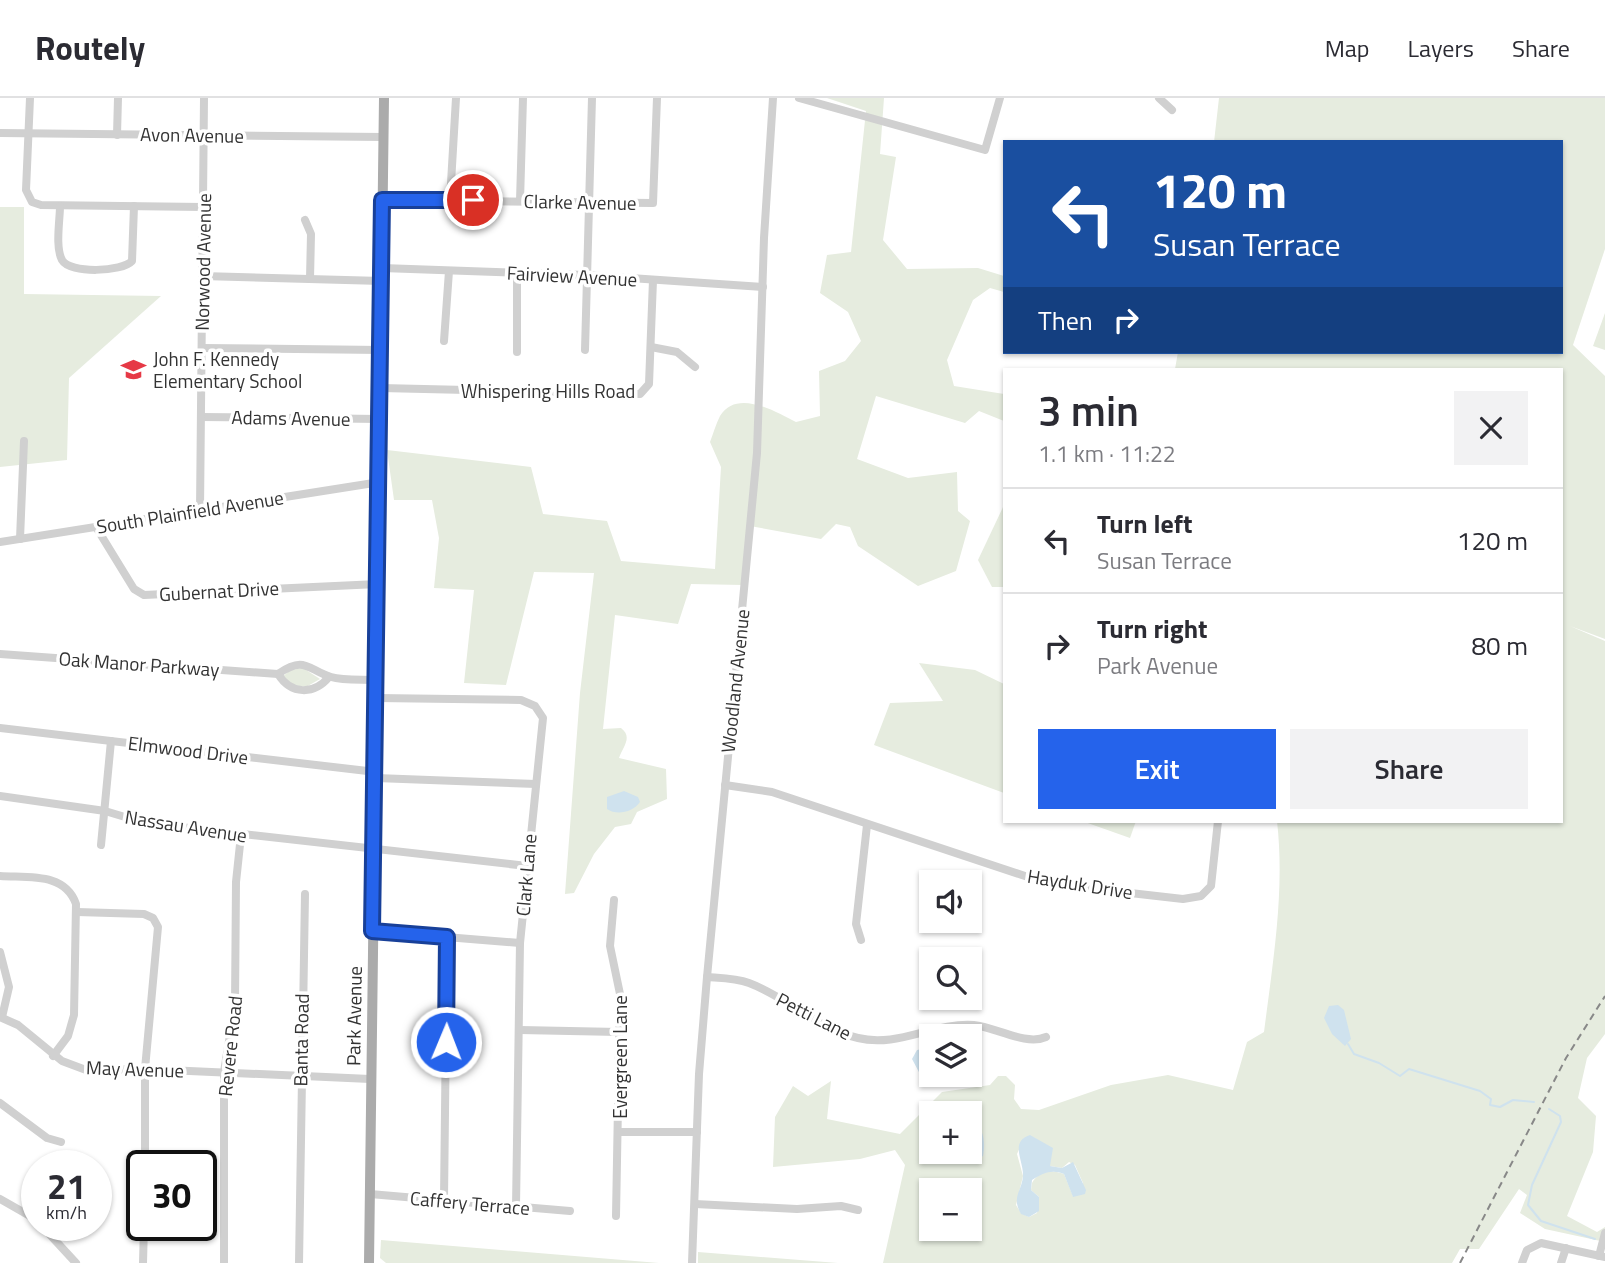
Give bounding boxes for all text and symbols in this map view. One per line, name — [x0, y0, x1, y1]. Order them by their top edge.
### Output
text: Routely — [35, 23, 145, 73]
text: Map — [1325, 30, 1370, 66]
text: Layers — [1408, 30, 1474, 66]
text: Share — [1512, 30, 1570, 66]
street label: Avon Avenue — [140, 119, 244, 150]
text: 120 m — [1153, 152, 1287, 227]
icon: left — [1038, 168, 1129, 259]
pin — [443, 170, 503, 230]
icon: arrive — [454, 181, 492, 219]
street label: Clarke Avenue — [523, 186, 637, 217]
street label: Norwood Avenue — [187, 193, 218, 331]
text: Susan Terrace — [1153, 220, 1341, 268]
street label: Fairview Avenue — [506, 258, 638, 293]
text: Then — [1038, 301, 1093, 340]
icon: right — [1107, 301, 1145, 339]
place label: John F. Kennedy Elementary School — [153, 344, 302, 395]
school or university icon: John F. Kennedy Elementary School — [119, 356, 147, 384]
street label: Whispering Hills Road — [461, 376, 635, 405]
text: 3 min — [1038, 378, 1139, 442]
button: close — [1454, 391, 1528, 465]
street label: Adams Avenue — [231, 402, 351, 433]
text: 1.1 km · 11:22 — [1038, 436, 1176, 471]
street label: South Plainfield Avenue — [94, 482, 286, 541]
text: Turn left — [1097, 504, 1192, 543]
text: 120 m — [1457, 521, 1528, 560]
icon: left — [1038, 522, 1076, 560]
text: Susan Terrace — [1097, 543, 1232, 578]
street label: Gubernat Drive — [158, 573, 280, 608]
street label: Woodland Avenue — [713, 608, 756, 754]
text: Turn right — [1097, 609, 1208, 648]
text: 80 m — [1471, 626, 1528, 665]
icon: right — [1038, 627, 1076, 665]
street label: Oak Manor Parkway — [58, 643, 220, 684]
text: Park Avenue — [1097, 648, 1218, 683]
street label: Elmwood Drive — [126, 728, 250, 771]
button: Exit — [1038, 729, 1276, 809]
button: Share — [1290, 729, 1528, 809]
street label: Nassau Avenue — [123, 802, 249, 849]
street label: Clark Lane — [507, 833, 544, 917]
street label: Hayduk Drive — [1025, 861, 1135, 906]
map controls — [919, 870, 982, 1241]
button: sound — [919, 870, 982, 933]
button: search — [919, 947, 982, 1010]
street label: Park Avenue — [338, 966, 369, 1066]
street label: Petti Lane — [772, 984, 857, 1047]
street label: Banta Road — [285, 993, 316, 1087]
street label: Revere Road — [210, 994, 249, 1098]
street label: Evergreen Lane — [605, 995, 634, 1119]
position arrow — [409, 1005, 483, 1079]
button: layers — [919, 1024, 982, 1087]
street label: May Avenue — [85, 1052, 185, 1085]
button: + — [919, 1101, 982, 1164]
speed limit sign: 30 — [126, 1150, 217, 1241]
text: 21 — [47, 1159, 86, 1213]
button: − — [919, 1178, 982, 1241]
street label: Caffery Terrace — [409, 1183, 531, 1222]
text: km/h — [46, 1199, 87, 1226]

